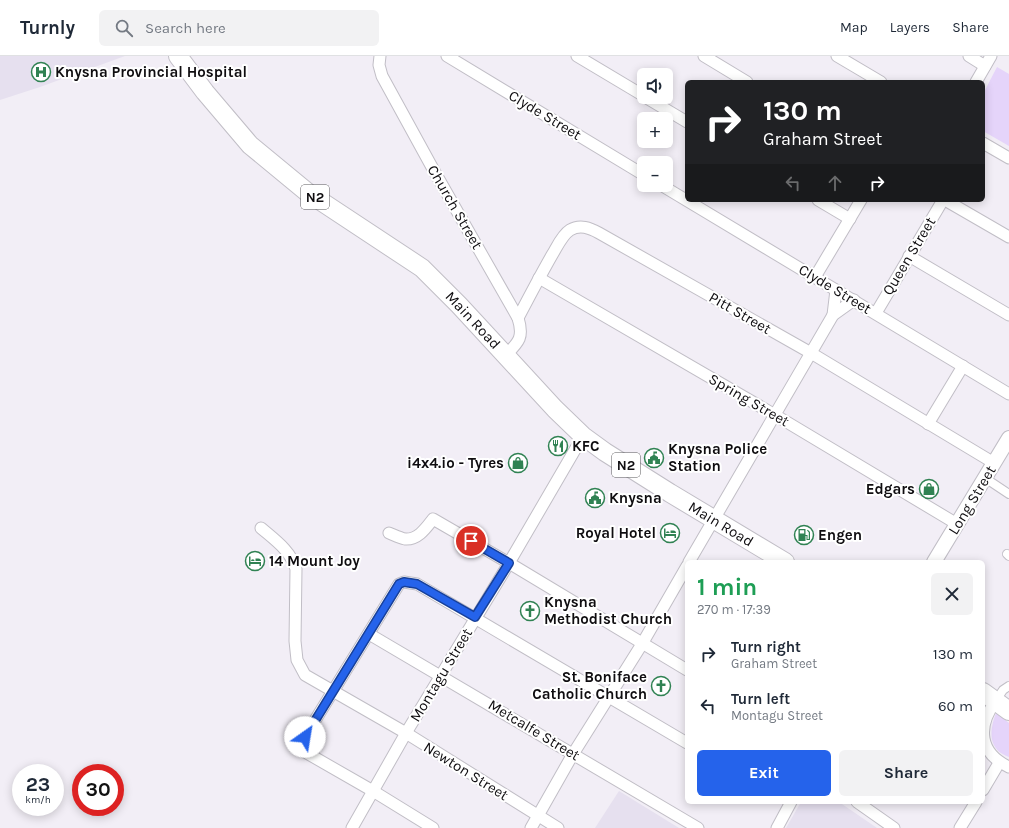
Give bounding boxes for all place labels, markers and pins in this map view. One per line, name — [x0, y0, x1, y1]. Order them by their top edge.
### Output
hospital icon: Knysna Provincial Hospital — [30, 61, 52, 83]
place label: Knysna Provincial Hospital — [55, 63, 247, 81]
restaurant icon: KFC — [547, 435, 569, 457]
place label: KFC — [572, 437, 600, 455]
place label: Knysna Police Station — [668, 440, 767, 475]
public building icon: Knysna Police Station — [643, 447, 665, 469]
shop icon: i4x4.io - Tyres — [507, 452, 529, 474]
place label: i4x4.io - Tyres — [407, 454, 504, 472]
shop icon: Edgars — [918, 478, 940, 500]
place label: Edgars — [866, 480, 915, 498]
public building icon: Knysna — [584, 487, 606, 509]
place label: Knysna — [609, 489, 662, 507]
hotel icon: Royal Hotel — [659, 522, 681, 544]
pin — [454, 524, 488, 558]
place label: Royal Hotel — [576, 524, 656, 542]
fuel station icon: Engen — [793, 524, 815, 546]
place label: Engen — [818, 526, 862, 544]
hotel icon: 14 Mount Joy — [244, 550, 266, 572]
place label: 14 Mount Joy — [269, 552, 360, 570]
place label: Knysna Methodist Church — [544, 593, 672, 628]
church icon: Knysna Methodist Church — [519, 600, 541, 622]
place label: St. Boniface Catholic Church — [532, 668, 647, 703]
church icon: St. Boniface Catholic Church — [650, 675, 672, 697]

